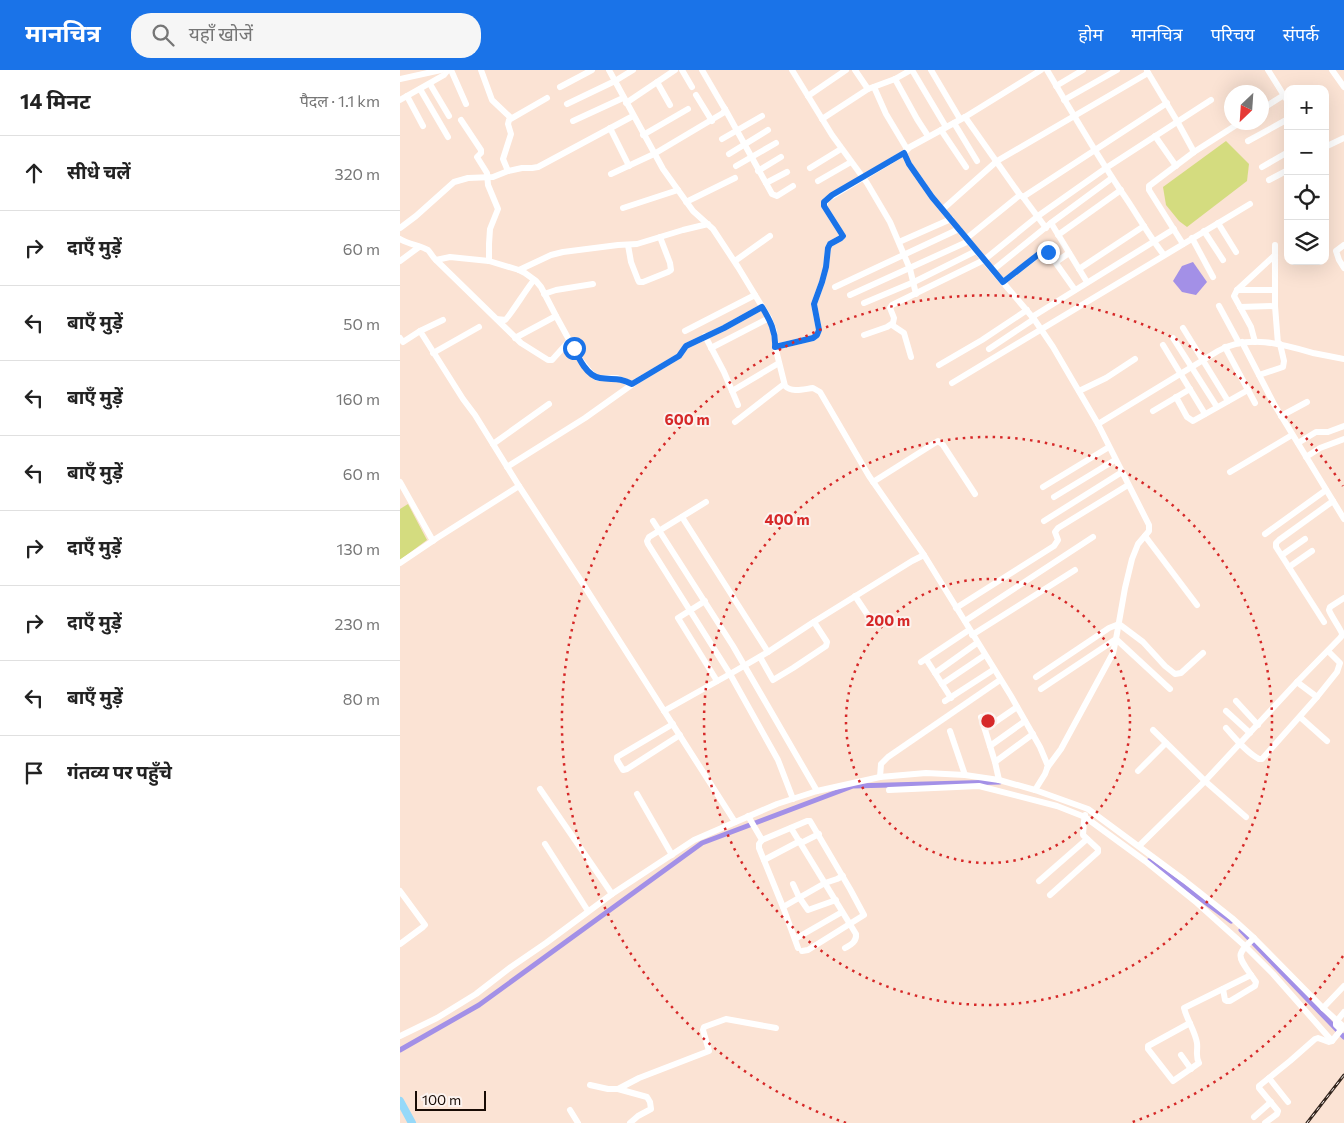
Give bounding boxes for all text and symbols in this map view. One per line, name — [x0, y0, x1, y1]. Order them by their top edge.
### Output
search box — [131, 13, 481, 58]
text: मानचित्र — [25, 18, 101, 47]
icon: search — [149, 21, 177, 49]
text: यहाँ खोजें — [189, 22, 253, 45]
text: होम — [1078, 23, 1103, 45]
text: मानचित्र — [1131, 23, 1183, 45]
text: परिचय — [1211, 23, 1255, 45]
text: संपर्क — [1283, 23, 1319, 45]
north arrow — [1224, 85, 1269, 130]
map controls — [1284, 85, 1329, 265]
button: + — [1284, 85, 1329, 130]
text: 14 मिनट — [20, 88, 90, 113]
text: पैदल · 1.1 km — [300, 91, 380, 110]
button: − — [1284, 130, 1329, 175]
icon: ahead — [20, 159, 48, 187]
text: सीधे चलें — [67, 160, 131, 183]
text: 320 m — [335, 164, 380, 183]
button: locate — [1284, 175, 1329, 220]
button: layers — [1284, 220, 1329, 265]
icon: right — [20, 234, 48, 262]
text: दाएँ मुड़ें — [67, 235, 122, 258]
text: 60 m — [343, 239, 380, 258]
route end — [1037, 241, 1060, 264]
icon: left — [20, 309, 48, 337]
text: बाएँ मुड़ें — [67, 310, 123, 333]
text: 50 m — [343, 314, 380, 333]
route start — [563, 337, 586, 360]
icon: left — [20, 384, 48, 412]
text: बाएँ मुड़ें — [67, 385, 123, 408]
text: 160 m — [336, 389, 380, 408]
text: 600 m — [664, 410, 710, 428]
icon: left — [20, 459, 48, 487]
text: बाएँ मुड़ें — [67, 460, 123, 483]
text: 60 m — [343, 464, 380, 483]
text: 400 m — [764, 510, 810, 528]
icon: right — [20, 534, 48, 562]
text: दाएँ मुड़ें — [67, 535, 122, 558]
text: 130 m — [337, 539, 380, 558]
icon: right — [20, 609, 48, 637]
text: दाएँ मुड़ें — [67, 610, 122, 633]
text: 200 m — [866, 611, 910, 629]
text: 230 m — [335, 614, 380, 633]
icon: left — [20, 684, 48, 712]
text: बाएँ मुड़ें — [67, 685, 123, 708]
text: 80 m — [343, 689, 380, 708]
centre of rings — [979, 712, 997, 730]
icon: arrive — [20, 759, 48, 787]
text: गंतव्य पर पहुँचे — [67, 760, 172, 783]
scale bar — [415, 1088, 486, 1111]
text: 100 m — [422, 1091, 461, 1108]

